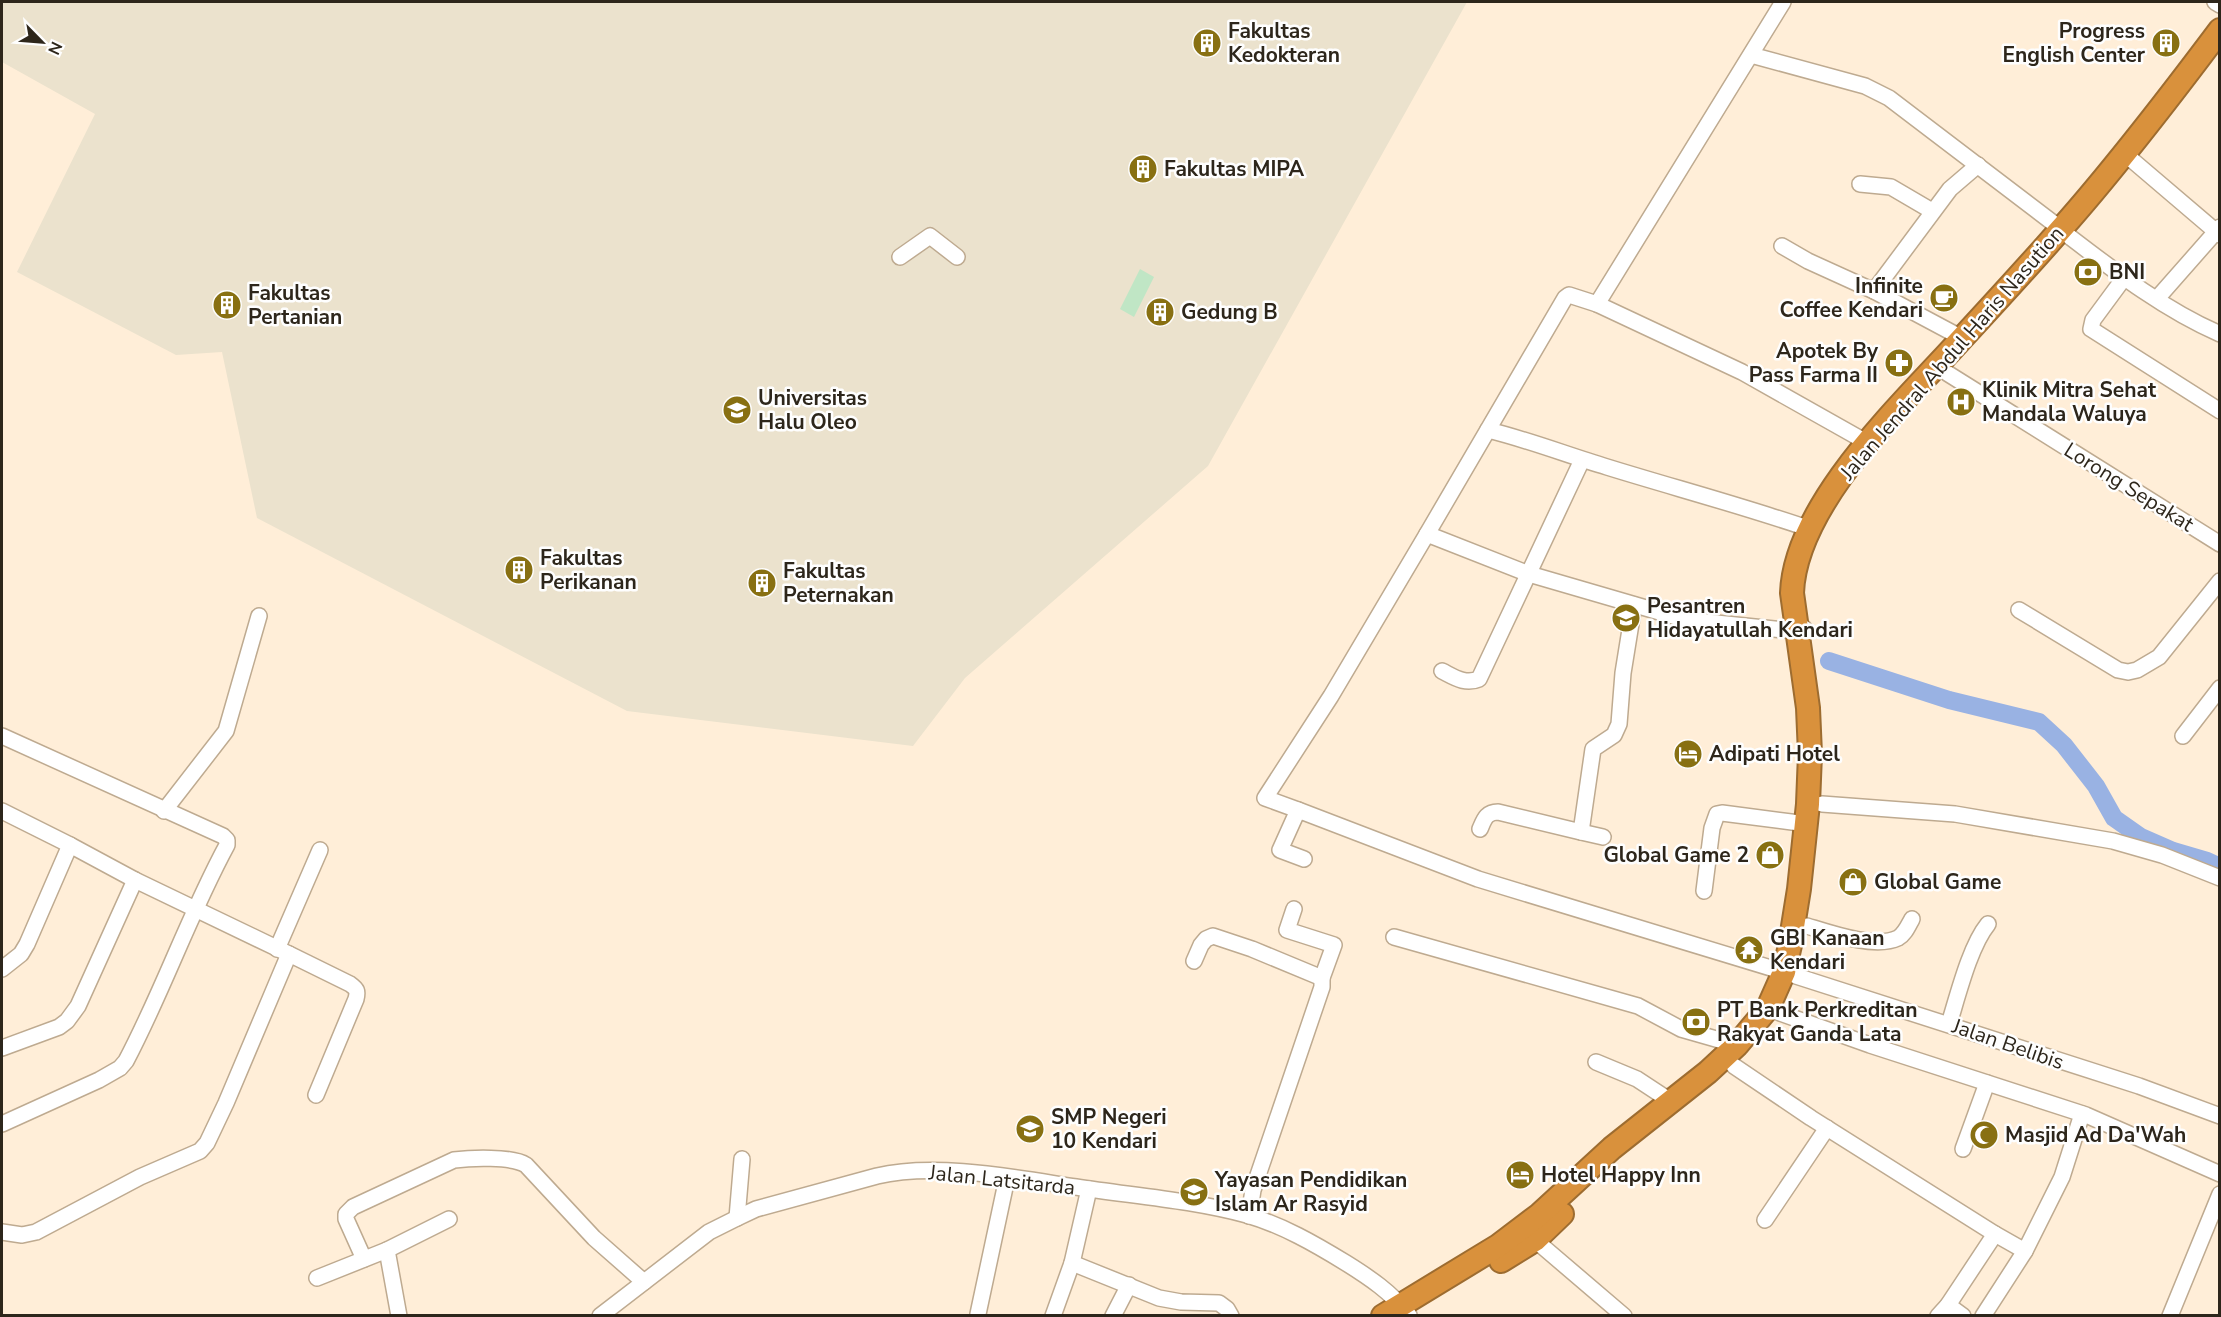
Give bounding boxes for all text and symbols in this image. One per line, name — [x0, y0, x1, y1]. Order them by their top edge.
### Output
north arrow — [12, 12, 72, 72]
place label: Fakultas Kedokteran — [1228, 17, 1340, 69]
place label: Progress English Center — [2002, 17, 2146, 69]
building icon: Fakultas Kedokteran — [1191, 27, 1223, 59]
building icon: Progress English Center — [2150, 27, 2182, 59]
text: N — [42, 38, 67, 58]
building icon: Fakultas MIPA — [1127, 153, 1159, 185]
place label: Fakultas MIPA — [1164, 155, 1304, 183]
street label: Jalan Jendral Abdul Haris Nasution — [1833, 220, 2070, 487]
bank icon: BNI — [2072, 256, 2104, 288]
place label: BNI — [2109, 258, 2145, 286]
place label: Infinite Coffee Kendari — [1780, 272, 1923, 324]
place label: Fakultas Pertanian — [248, 279, 342, 331]
cafe icon: Infinite Coffee Kendari — [1928, 282, 1960, 314]
building icon: Fakultas Pertanian — [211, 289, 243, 321]
building icon: Gedung B — [1144, 296, 1176, 328]
place label: Gedung B — [1181, 298, 1278, 326]
place label: Apotek By Pass Farma II — [1749, 337, 1879, 389]
pharmacy icon: Apotek By Pass Farma II — [1883, 347, 1915, 379]
place label: Klinik Mitra Sehat Mandala Waluya — [1982, 376, 2157, 428]
place label: Universitas Halu Oleo — [758, 384, 867, 436]
hospital icon: Klinik Mitra Sehat Mandala Waluya — [1945, 386, 1977, 418]
school or university icon: Universitas Halu Oleo — [721, 394, 753, 426]
street label: Lorong Sepakat — [2059, 436, 2200, 538]
place label: Fakultas Perikanan — [540, 544, 637, 596]
building icon: Fakultas Perikanan — [503, 554, 535, 586]
place label: Fakultas Peternakan — [783, 557, 894, 609]
building icon: Fakultas Peternakan — [746, 567, 778, 599]
place label: Pesantren Hidayatullah Kendari — [1647, 592, 1853, 644]
school or university icon: Pesantren Hidayatullah Kendari — [1610, 602, 1642, 634]
hotel icon: Adipati Hotel — [1672, 738, 1704, 770]
place label: Adipati Hotel — [1709, 740, 1840, 768]
shop icon: Global Game 2 — [1754, 839, 1786, 871]
place label: Global Game 2 — [1603, 841, 1749, 869]
shop icon: Global Game — [1837, 866, 1869, 898]
place label: Global Game — [1874, 868, 2001, 896]
place label: GBI Kanaan Kendari — [1770, 924, 1884, 976]
temple icon: GBI Kanaan Kendari — [1733, 934, 1765, 966]
place label: PT Bank Perkreditan Rakyat Ganda Lata — [1717, 996, 1917, 1048]
bank icon: PT Bank Perkreditan Rakyat Ganda Lata — [1680, 1006, 1712, 1038]
street label: Jalan Belibis — [1948, 1012, 2068, 1076]
place label: SMP Negeri 10 Kendari — [1051, 1103, 1167, 1155]
school or university icon: SMP Negeri 10 Kendari — [1014, 1113, 1046, 1145]
mosque icon: Masjid Ad Da'Wah — [1968, 1119, 2000, 1151]
place label: Masjid Ad Da'Wah — [2005, 1121, 2186, 1149]
street label: Jalan Latsitarda — [927, 1158, 1076, 1202]
hotel icon: Hotel Happy Inn — [1504, 1159, 1536, 1191]
place label: Hotel Happy Inn — [1541, 1161, 1701, 1189]
place label: Yayasan Pendidikan Islam Ar Rasyid — [1214, 1166, 1407, 1218]
school or university icon: Yayasan Pendidikan Islam Ar Rasyid — [1178, 1176, 1210, 1208]

